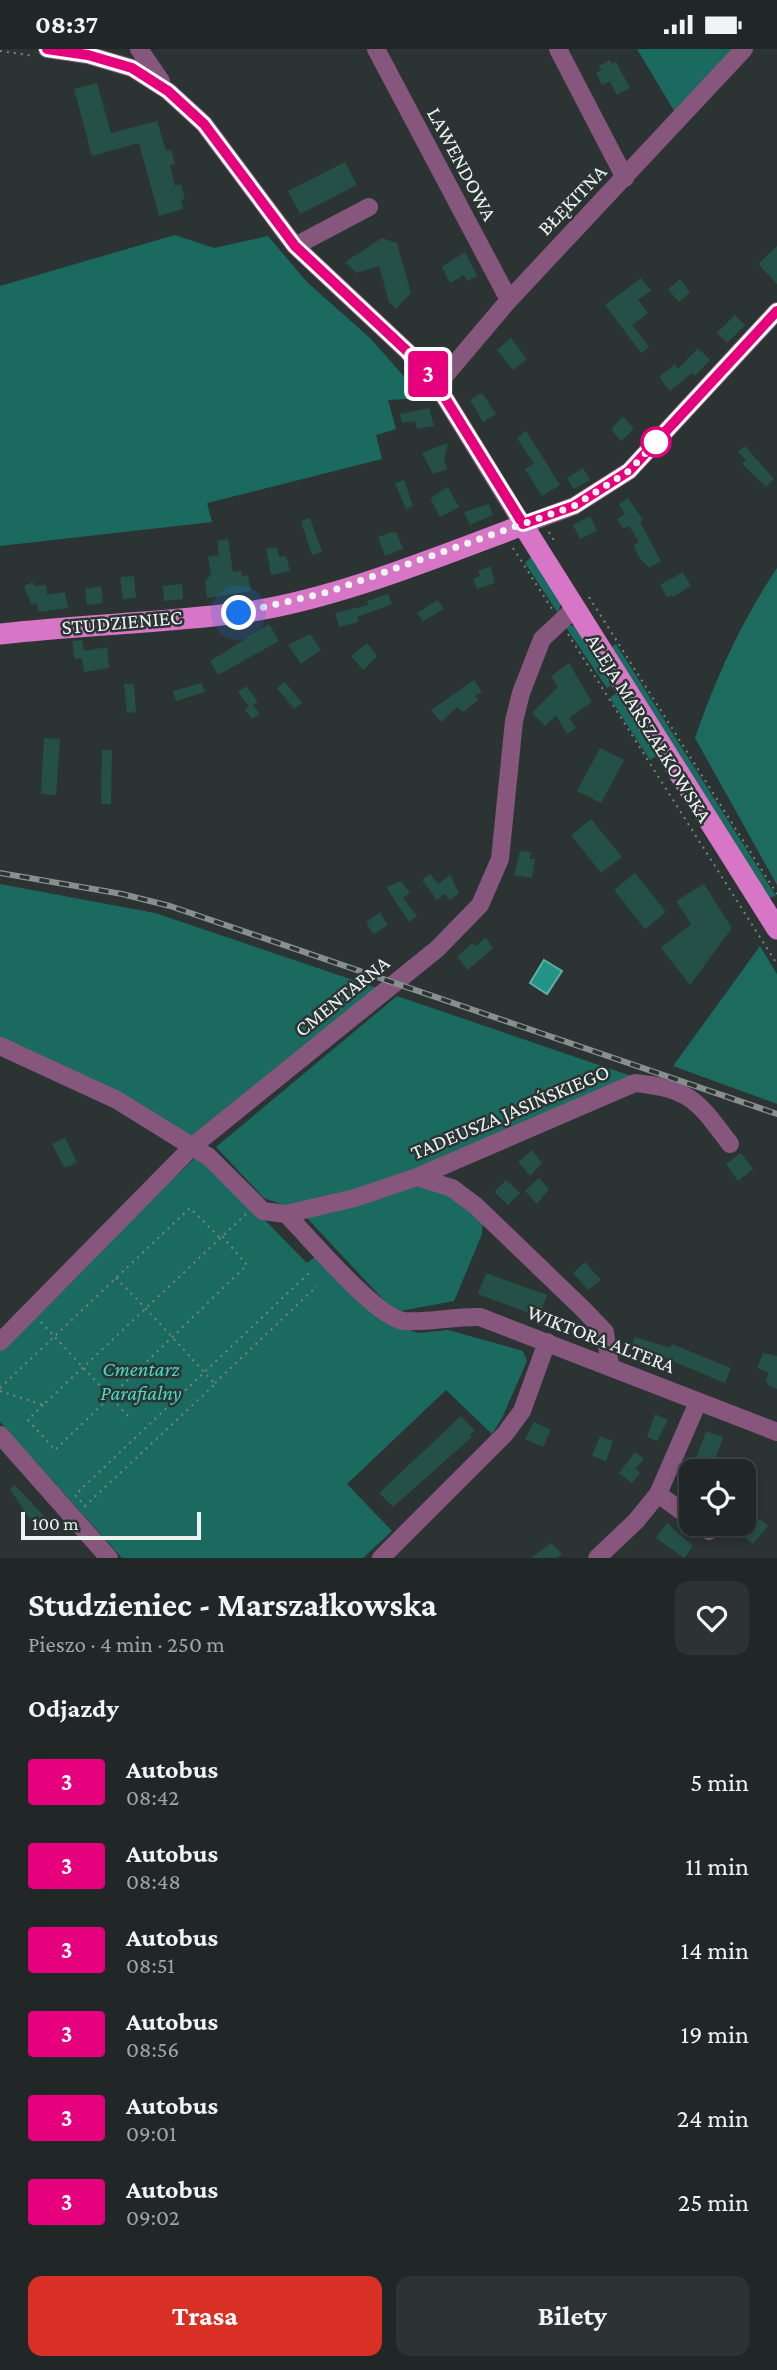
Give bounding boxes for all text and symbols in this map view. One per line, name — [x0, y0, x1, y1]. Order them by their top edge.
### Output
text: 08:37 — [35, 10, 98, 39]
street label: LAWENDOWA — [422, 103, 502, 225]
street label: BŁĘKITNA — [532, 160, 612, 240]
line badge: 3 — [405, 351, 451, 397]
text: 3 — [422, 360, 434, 387]
unlabelled marker — [641, 427, 671, 457]
your location — [221, 595, 256, 630]
street label: STUDZIENIEC — [61, 605, 183, 639]
street label: ALEJA MARSZAŁKOWSKA — [581, 629, 717, 827]
street label: CMENTARNA — [290, 950, 394, 1042]
street label: TADEUSZA JASIŃSKIEGO — [407, 1059, 613, 1165]
street label: WIKTORA ALTERA — [524, 1300, 678, 1378]
park label: Cmentarz Parafialny — [100, 1357, 182, 1405]
map controls — [679, 1459, 756, 1536]
button: locate — [679, 1459, 756, 1536]
scale bar — [21, 1509, 201, 1541]
text: 100 m — [32, 1513, 79, 1534]
button: heart — [675, 1581, 749, 1655]
text: Studzieniec - Marszałkowska — [28, 1586, 437, 1623]
text: Pieszo · 4 min · 250 m — [28, 1631, 225, 1657]
text: Odjazdy — [28, 1694, 119, 1723]
text: Autobus — [126, 1755, 218, 1784]
text: 3 — [61, 1768, 72, 1795]
text: 5 min — [690, 1768, 749, 1797]
text: 08:42 — [126, 1784, 179, 1810]
text: Autobus — [126, 1839, 218, 1868]
text: 3 — [61, 1852, 72, 1879]
text: 11 min — [685, 1852, 749, 1881]
text: 08:48 — [126, 1868, 181, 1894]
text: Autobus — [126, 1923, 218, 1952]
text: 3 — [61, 1936, 72, 1963]
text: 14 min — [681, 1936, 749, 1965]
text: 08:51 — [126, 1952, 175, 1978]
text: Autobus — [126, 2007, 218, 2036]
text: 3 — [61, 2020, 72, 2047]
text: 19 min — [681, 2020, 749, 2049]
text: 08:56 — [126, 2036, 179, 2062]
text: Autobus — [126, 2091, 218, 2120]
text: 3 — [61, 2104, 72, 2131]
text: 24 min — [677, 2104, 749, 2133]
text: 09:01 — [126, 2120, 177, 2146]
text: Autobus — [126, 2175, 218, 2204]
text: 3 — [61, 2188, 72, 2215]
text: 25 min — [678, 2188, 749, 2217]
text: 09:02 — [126, 2204, 180, 2230]
button: Trasa — [28, 2276, 382, 2356]
button: Bilety — [396, 2276, 749, 2356]

